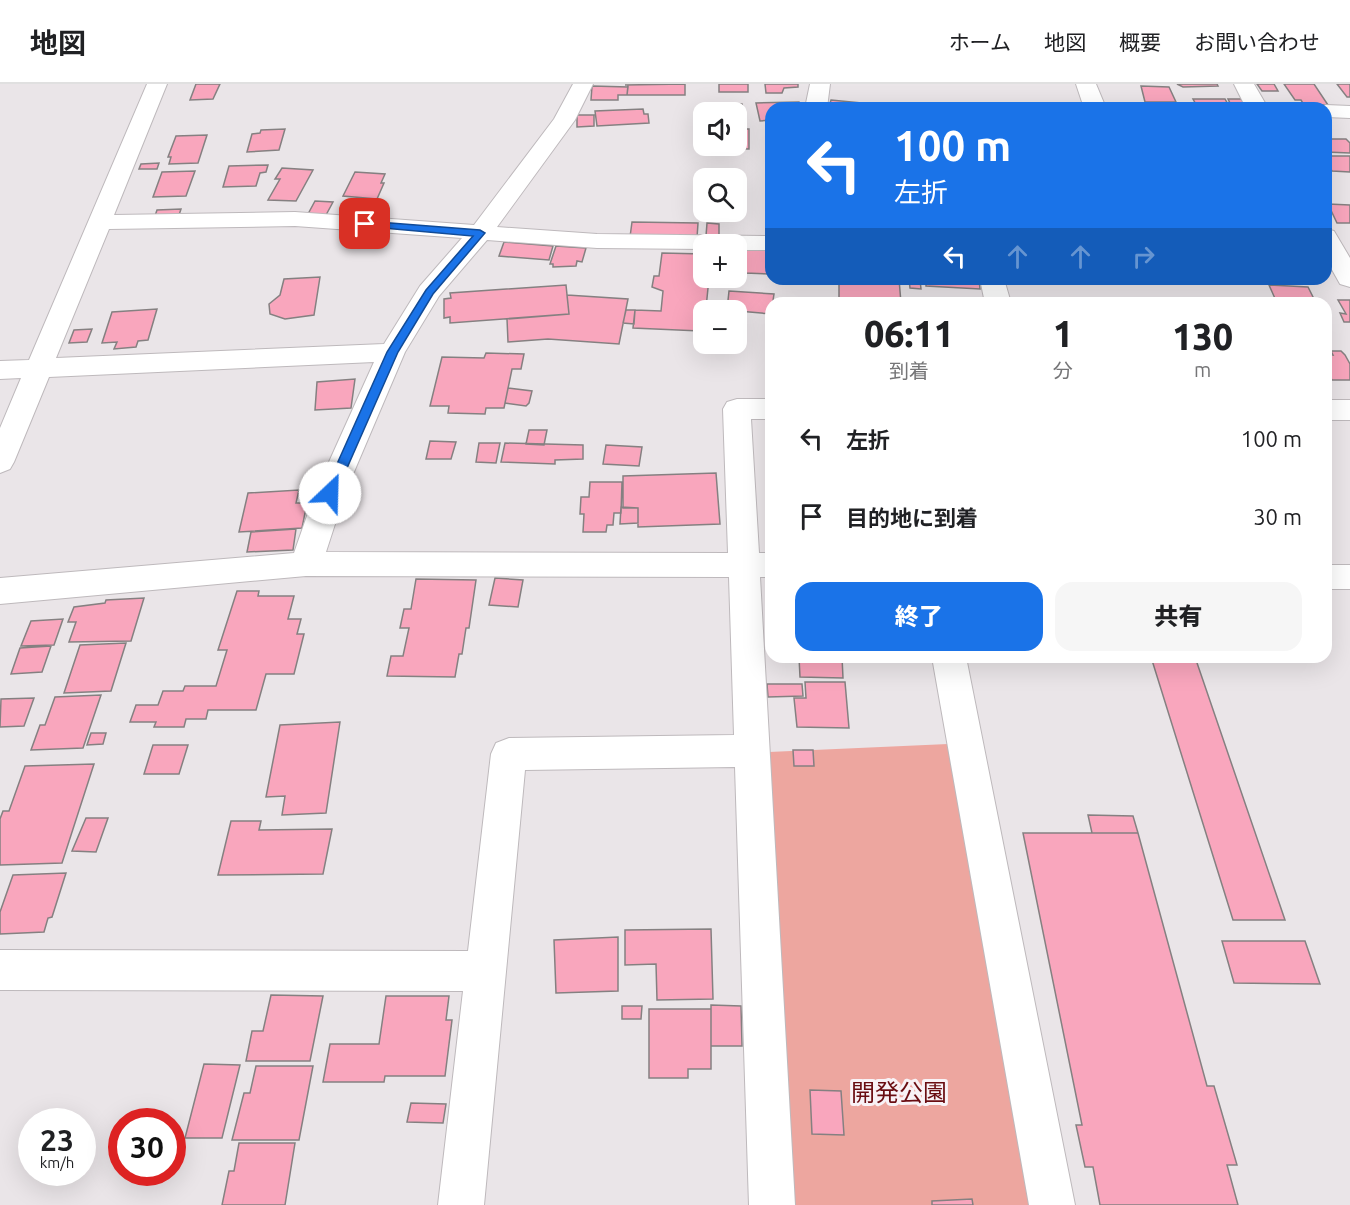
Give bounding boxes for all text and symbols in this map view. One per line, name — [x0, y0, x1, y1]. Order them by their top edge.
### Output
text: 地図 — [30, 27, 86, 58]
text: ホーム — [949, 30, 1011, 54]
text: 地図 — [1044, 30, 1086, 54]
text: 概要 — [1119, 30, 1161, 54]
text: お問い合わせ — [1194, 30, 1320, 54]
map controls — [693, 102, 747, 354]
button: sound — [693, 102, 747, 156]
text: 100 m — [894, 122, 1011, 169]
icon: left — [795, 126, 873, 204]
button: search — [693, 168, 747, 222]
text: 左折 — [894, 177, 948, 207]
pin — [339, 198, 390, 249]
icon: arrive — [348, 207, 381, 240]
button: + — [693, 234, 747, 288]
icon: left — [938, 240, 971, 273]
icon: ahead — [1001, 240, 1034, 273]
icon: ahead — [1064, 240, 1097, 273]
icon: right — [1127, 240, 1160, 273]
button: − — [693, 300, 747, 354]
text: 06:11 — [864, 313, 954, 354]
text: 1 — [1053, 313, 1073, 354]
text: 130 — [1172, 316, 1233, 357]
text: m — [1194, 358, 1211, 381]
text: 到着 — [889, 359, 929, 382]
text: 分 — [1053, 359, 1073, 382]
icon: left — [795, 422, 828, 455]
text: 100 m — [1241, 426, 1302, 451]
text: 左折 — [846, 427, 890, 452]
position arrow — [298, 461, 362, 525]
icon: arrive — [795, 500, 828, 533]
text: 30 m — [1253, 504, 1302, 529]
text: 目的地に到着 — [846, 505, 978, 530]
button: 終了 — [795, 582, 1043, 651]
button: 共有 — [1055, 582, 1302, 651]
park label: 開発公園 — [851, 1079, 947, 1106]
speed limit sign: 30 — [108, 1108, 186, 1186]
text: 23 — [40, 1123, 74, 1157]
text: km/h — [40, 1154, 74, 1171]

